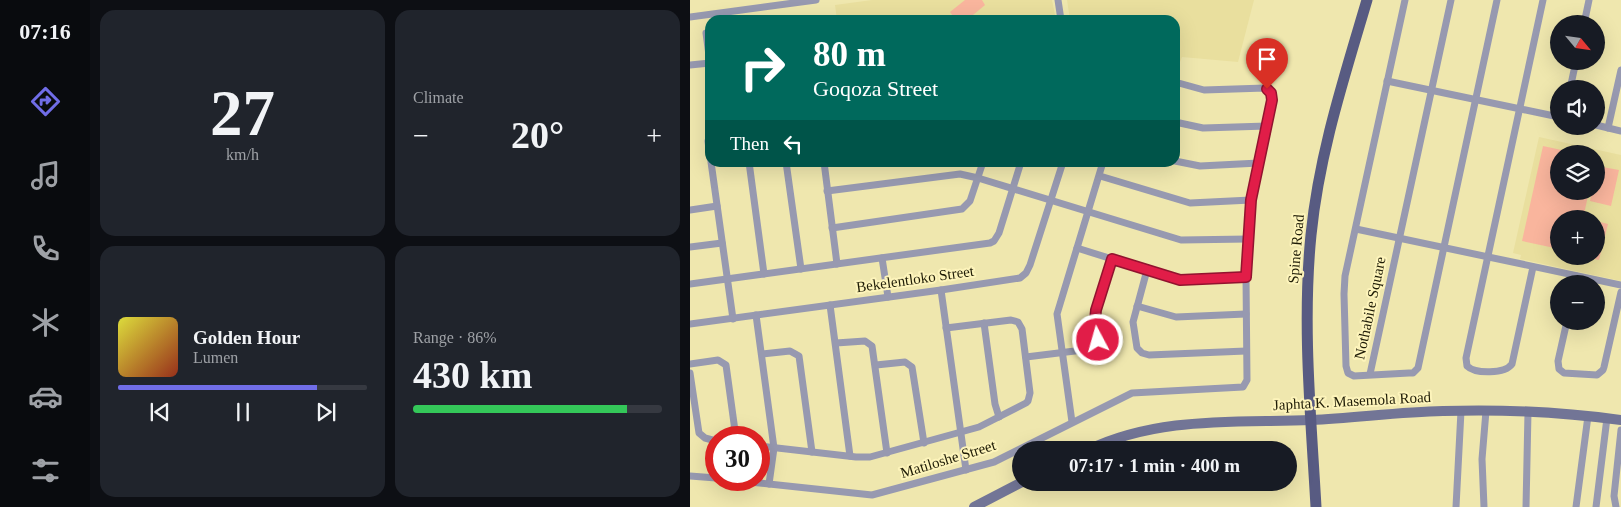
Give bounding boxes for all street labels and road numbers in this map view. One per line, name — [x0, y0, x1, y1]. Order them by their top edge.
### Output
street label: Spine Road — [1285, 213, 1307, 284]
street label: Nothabile Square — [1351, 255, 1389, 361]
street label: Bekelentloko Street — [855, 263, 976, 295]
street label: Japhta K. Masemola Road — [1273, 389, 1432, 413]
street label: Matiloshe Street — [898, 437, 998, 481]

